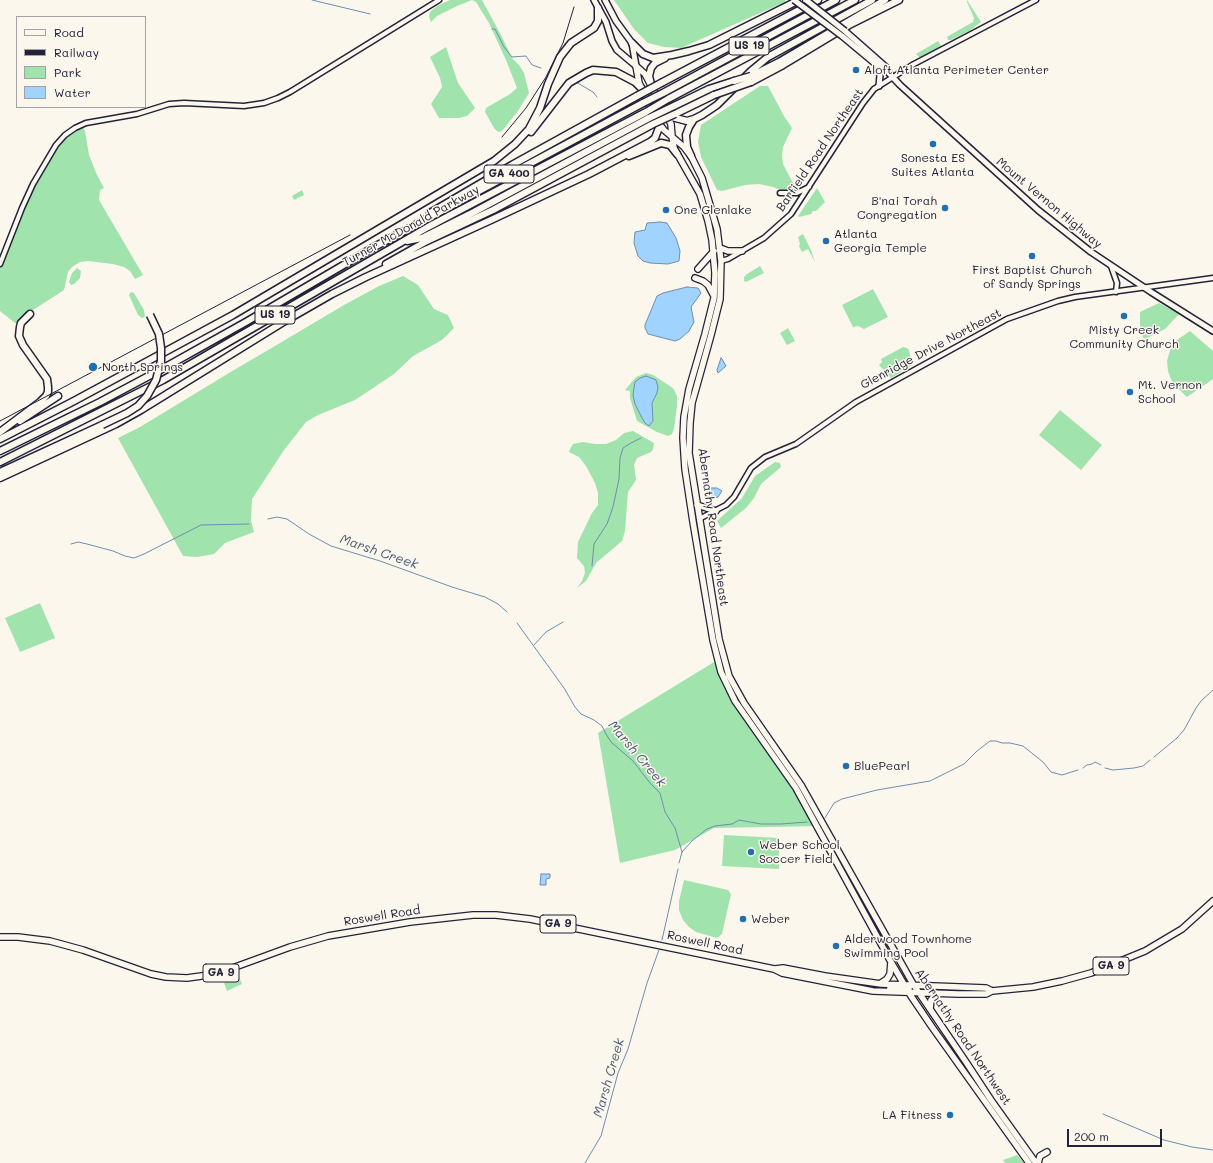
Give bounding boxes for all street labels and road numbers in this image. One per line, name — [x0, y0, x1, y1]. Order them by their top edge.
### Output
road number: US 19 — [729, 37, 769, 55]
street label: Barfield Road Northeast — [773, 86, 867, 214]
street label: Mount Vernon Highway — [993, 155, 1105, 251]
road number: GA 400 — [484, 165, 534, 183]
street label: Turner McDonald Parkway — [340, 182, 482, 270]
road number: US 19 — [255, 306, 295, 324]
street label: Glenridge Drive Northeast — [858, 306, 1004, 392]
street label: Abernathy Road Northeast — [695, 447, 731, 607]
street label: Roswell Road — [343, 903, 421, 929]
road number: GA 9 — [540, 915, 576, 933]
street label: Roswell Road — [666, 928, 744, 958]
road number: GA 9 — [1093, 957, 1129, 975]
road number: GA 9 — [203, 964, 239, 982]
street label: Abernathy Road Northwest — [912, 966, 1014, 1108]

